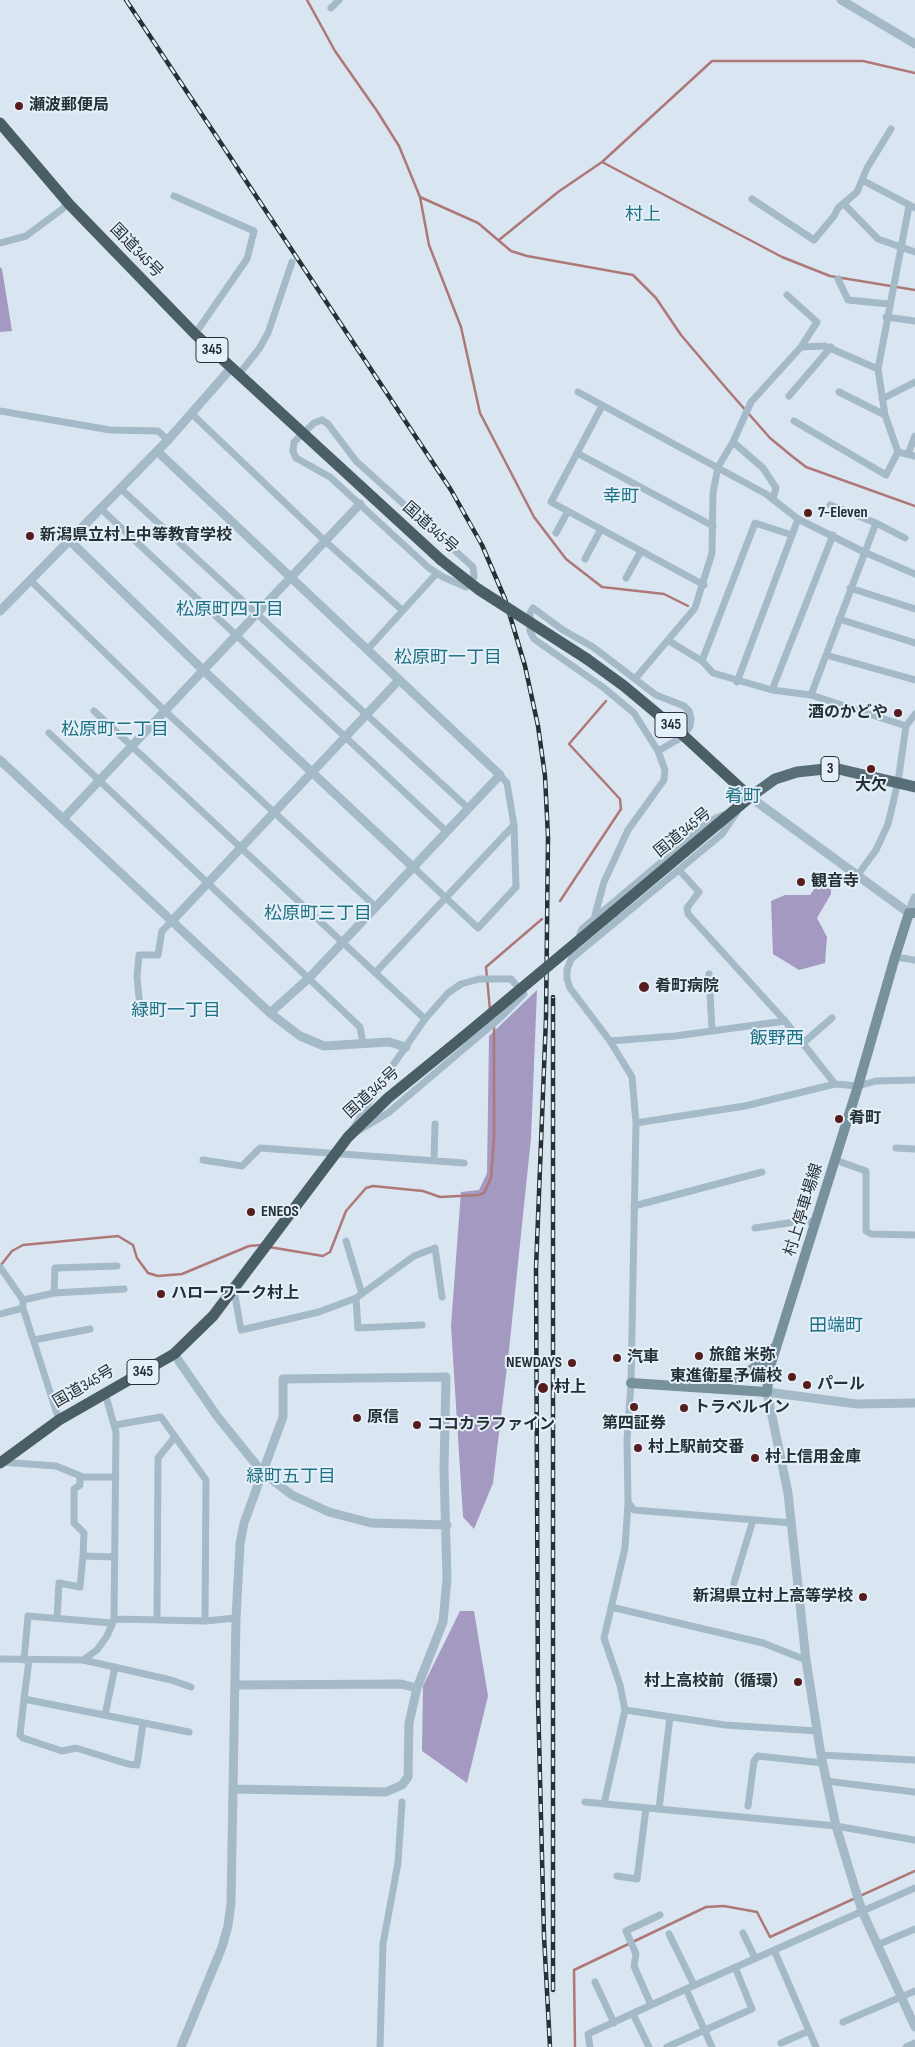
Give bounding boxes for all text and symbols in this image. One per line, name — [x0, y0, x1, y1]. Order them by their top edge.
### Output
place label: 瀬波郵便局 — [29, 96, 109, 116]
marker: 瀬波郵便局 — [13, 100, 25, 112]
district label: 村上 — [625, 204, 661, 226]
street label: 国道345号 — [106, 220, 166, 282]
road number: 345 — [196, 338, 228, 362]
district label: 幸町 — [603, 486, 639, 508]
street label: 国道345号 — [398, 498, 462, 558]
place label: 7-Eleven — [818, 503, 868, 523]
marker: 7-Eleven — [802, 507, 814, 519]
place label: 新潟県立村上中等教育学校 — [40, 526, 232, 546]
marker: 新潟県立村上中等教育学校 — [24, 530, 36, 542]
district label: 松原町四丁目 — [176, 599, 284, 621]
district label: 松原町一丁目 — [394, 647, 502, 669]
place label: 酒のかどや — [808, 703, 888, 723]
marker: 酒のかどや — [892, 707, 904, 719]
road number: 345 — [655, 712, 687, 738]
district label: 松原町二丁目 — [61, 719, 169, 741]
road number: 3 — [821, 756, 839, 782]
marker: 大欠 — [865, 763, 877, 775]
place label: 大欠 — [855, 776, 887, 796]
district label: 肴町 — [725, 786, 761, 808]
street label: 国道345号 — [651, 804, 715, 862]
place label: 観音寺 — [811, 872, 859, 892]
marker: 観音寺 — [795, 876, 807, 888]
district label: 松原町三丁目 — [264, 903, 372, 925]
place label: 肴町病院 — [655, 977, 719, 997]
marker: 肴町病院 — [637, 980, 651, 994]
district label: 緑町一丁目 — [131, 1000, 221, 1022]
district label: 飯野西 — [750, 1028, 804, 1050]
street label: 国道345号 — [340, 1063, 404, 1123]
place label: 肴町 — [849, 1109, 881, 1129]
marker: 肴町 — [833, 1113, 845, 1125]
street label: 村上停車場線 — [781, 1161, 827, 1259]
place label: ENEOS — [261, 1202, 299, 1222]
marker: ENEOS — [245, 1206, 257, 1218]
place label: ハローワーク村上 — [171, 1284, 299, 1304]
marker: ハローワーク村上 — [155, 1288, 167, 1300]
district label: 田端町 — [809, 1315, 863, 1337]
place label: 旅館 米弥 — [709, 1346, 775, 1366]
place label: 汽車 — [627, 1348, 659, 1368]
marker: 旅館 米弥 — [693, 1350, 705, 1362]
marker: 汽車 — [611, 1352, 623, 1364]
place label: NEWDAYS — [506, 1353, 562, 1373]
marker: NEWDAYS — [566, 1357, 578, 1369]
road number: 345 — [127, 1360, 159, 1384]
street label: 国道345号 — [50, 1362, 118, 1412]
place label: 東進衛星予備校 — [670, 1367, 782, 1387]
marker: 東進衛星予備校 — [786, 1371, 798, 1383]
place label: パール — [817, 1375, 865, 1395]
place label: 村上 — [554, 1378, 586, 1398]
marker: パール — [801, 1379, 813, 1391]
marker: 村上 — [536, 1381, 550, 1395]
place label: トラベルイン — [694, 1398, 790, 1418]
marker: 第四証券 — [628, 1401, 640, 1413]
marker: トラベルイン — [678, 1402, 690, 1414]
place label: 原信 — [367, 1408, 399, 1428]
marker: 原信 — [351, 1412, 363, 1424]
place label: 第四証券 — [602, 1414, 666, 1434]
place label: ココカラファイン — [427, 1415, 555, 1435]
marker: ココカラファイン — [411, 1419, 423, 1431]
place label: 村上駅前交番 — [648, 1438, 744, 1458]
marker: 村上駅前交番 — [632, 1442, 644, 1454]
place label: 村上信用金庫 — [765, 1448, 861, 1468]
marker: 村上信用金庫 — [749, 1452, 761, 1464]
district label: 緑町五丁目 — [246, 1466, 336, 1488]
place label: 新潟県立村上高等学校 — [693, 1587, 853, 1607]
marker: 新潟県立村上高等学校 — [857, 1591, 869, 1603]
place label: 村上高校前（循環） — [644, 1672, 788, 1692]
marker: 村上高校前（循環） — [792, 1676, 804, 1688]

